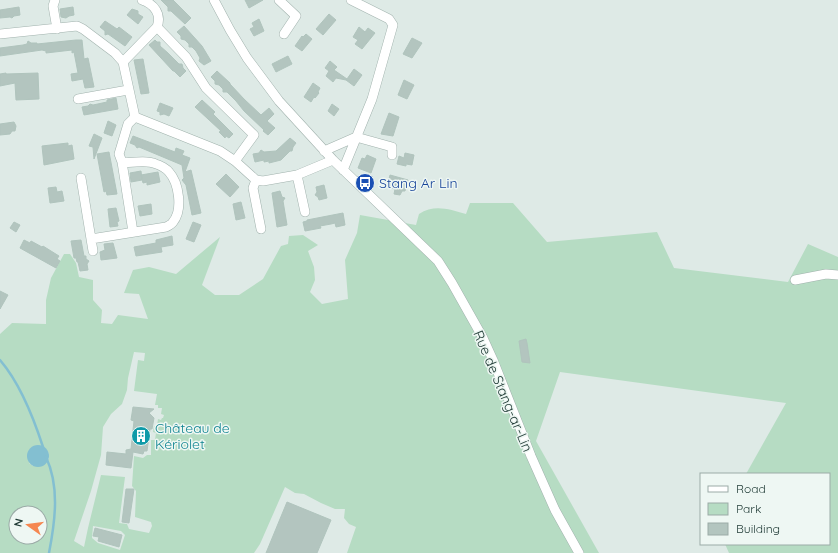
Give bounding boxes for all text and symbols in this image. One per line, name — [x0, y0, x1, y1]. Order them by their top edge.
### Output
bus stop icon: Stang Ar Lin — [354, 172, 376, 194]
place label: Stang Ar Lin — [379, 174, 458, 192]
street label: Rue de Stang-ar-Lin — [469, 327, 537, 455]
place label: Château de Kériolet — [155, 419, 230, 453]
building icon: Château de Kériolet — [130, 425, 152, 447]
legend — [700, 473, 830, 545]
text: Road — [736, 481, 766, 496]
text: Park — [736, 501, 761, 516]
north arrow — [8, 505, 48, 545]
text: N — [11, 517, 26, 528]
text: Building — [736, 521, 780, 536]

